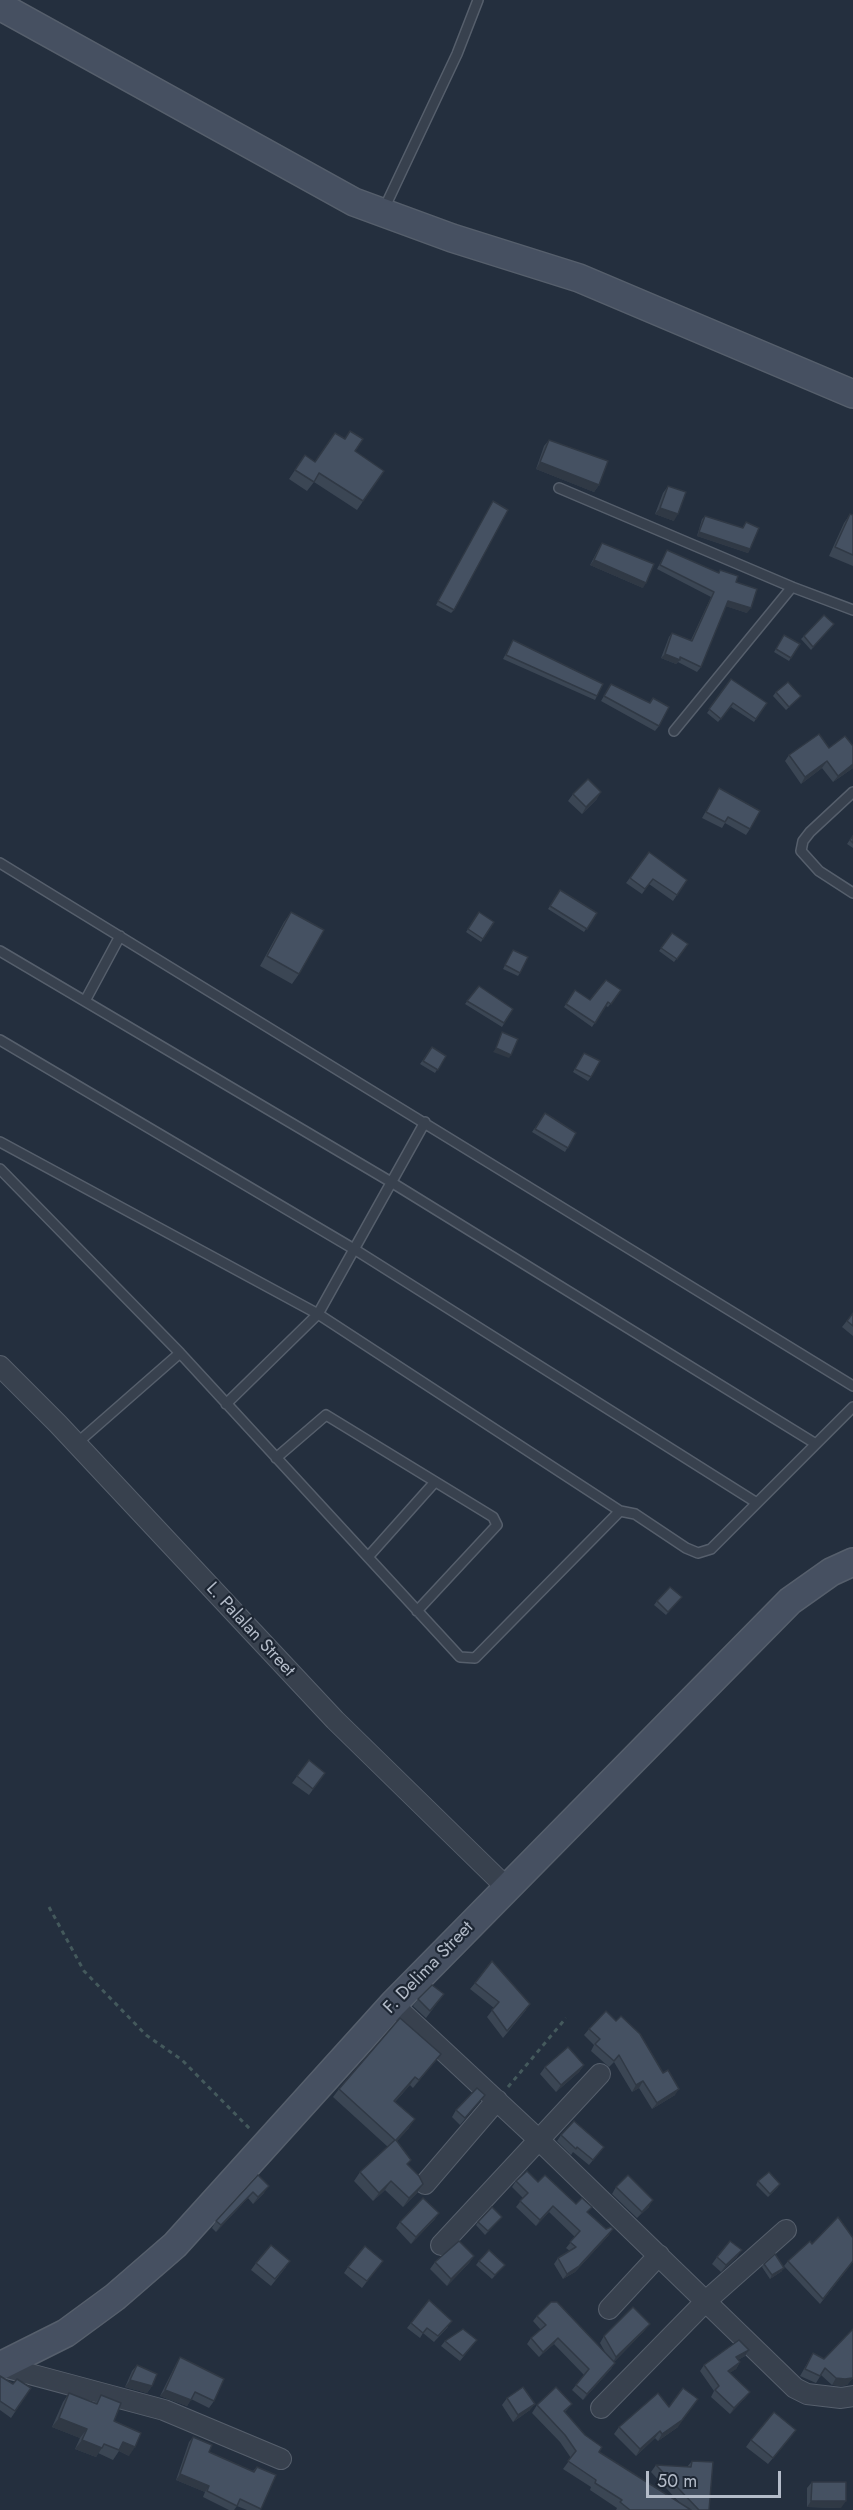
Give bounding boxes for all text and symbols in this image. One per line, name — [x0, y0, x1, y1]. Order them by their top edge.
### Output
street label: L. Palalan Street — [201, 1578, 299, 1682]
street label: F. Delima Street — [380, 1917, 478, 2019]
scale bar — [649, 2459, 784, 2497]
text: 50 m — [657, 2468, 697, 2494]

